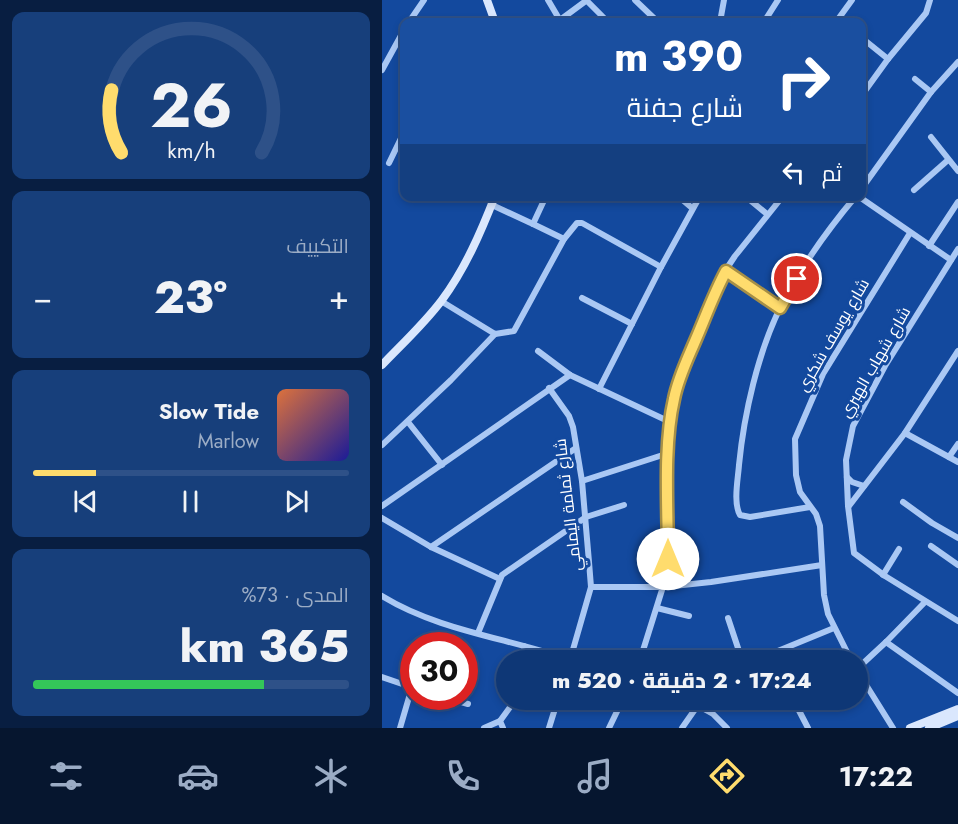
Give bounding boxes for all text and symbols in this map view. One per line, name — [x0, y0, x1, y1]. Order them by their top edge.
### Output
text: 390 m — [614, 26, 743, 87]
icon: right — [764, 42, 842, 120]
text: 26 — [150, 60, 232, 150]
text: شارع جفنة — [627, 88, 743, 127]
text: km/h — [167, 135, 215, 166]
icon: left — [777, 156, 810, 189]
text: ثم — [822, 157, 842, 189]
text: التكييف — [286, 232, 349, 261]
pin — [771, 253, 822, 304]
icon: arrive — [780, 262, 813, 295]
text: 23° — [154, 265, 227, 330]
text: − — [33, 274, 52, 321]
text: + — [329, 274, 349, 321]
street label: شارع يوسف شكري — [791, 274, 876, 397]
street label: شارع شهاب الهبري — [834, 302, 918, 423]
text: Slow Tide — [159, 395, 259, 427]
text: Marlow — [198, 427, 259, 456]
street label: شارع ثمامة اليمامي — [548, 437, 590, 573]
icon: previous — [69, 485, 102, 518]
icon: pause — [174, 485, 207, 518]
icon: next — [280, 485, 313, 518]
position arrow — [636, 527, 700, 591]
text: المدى · 73% — [242, 581, 349, 610]
text: 365 km — [180, 614, 349, 679]
speed limit sign: 30 — [400, 632, 478, 710]
text: 17:24 · 2 دقيقة · 520 m — [552, 664, 812, 696]
icon: filters — [45, 755, 87, 797]
icon: car — [177, 755, 219, 797]
icon: climate — [310, 755, 352, 797]
icon: phone — [442, 755, 484, 797]
icon: music — [574, 755, 616, 797]
icon: directions — [706, 755, 748, 797]
text: 17:22 — [839, 757, 913, 796]

